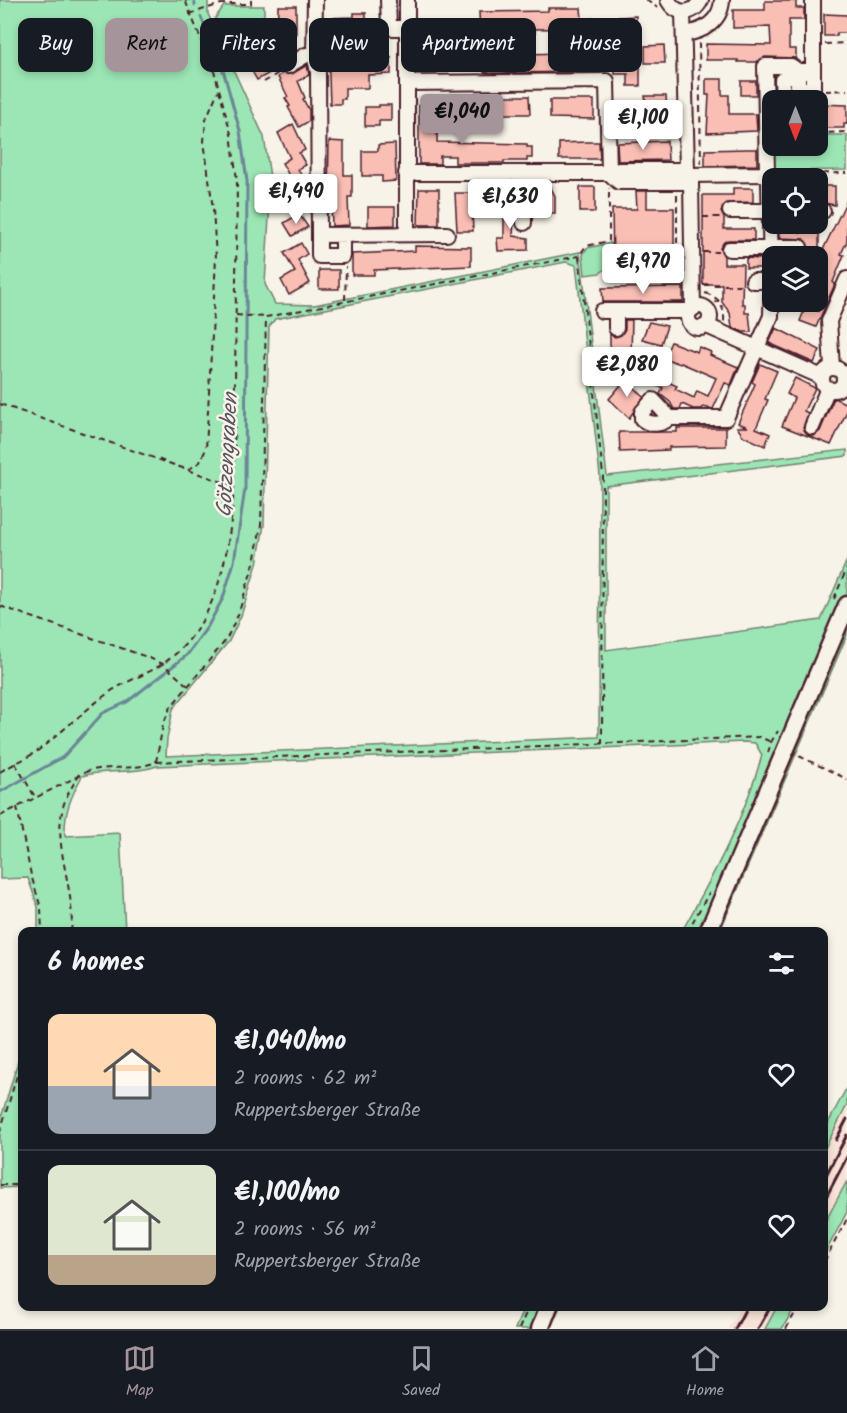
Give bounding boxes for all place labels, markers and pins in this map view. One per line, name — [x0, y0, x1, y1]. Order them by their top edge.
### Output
pin: €1,040 — [413, 94, 511, 145]
pin: €1,100 — [594, 100, 692, 151]
pin: €1,490 — [247, 174, 345, 225]
pin: €1,630 — [461, 179, 559, 230]
pin: €1,970 — [594, 244, 692, 295]
pin: €2,080 — [578, 347, 676, 398]

